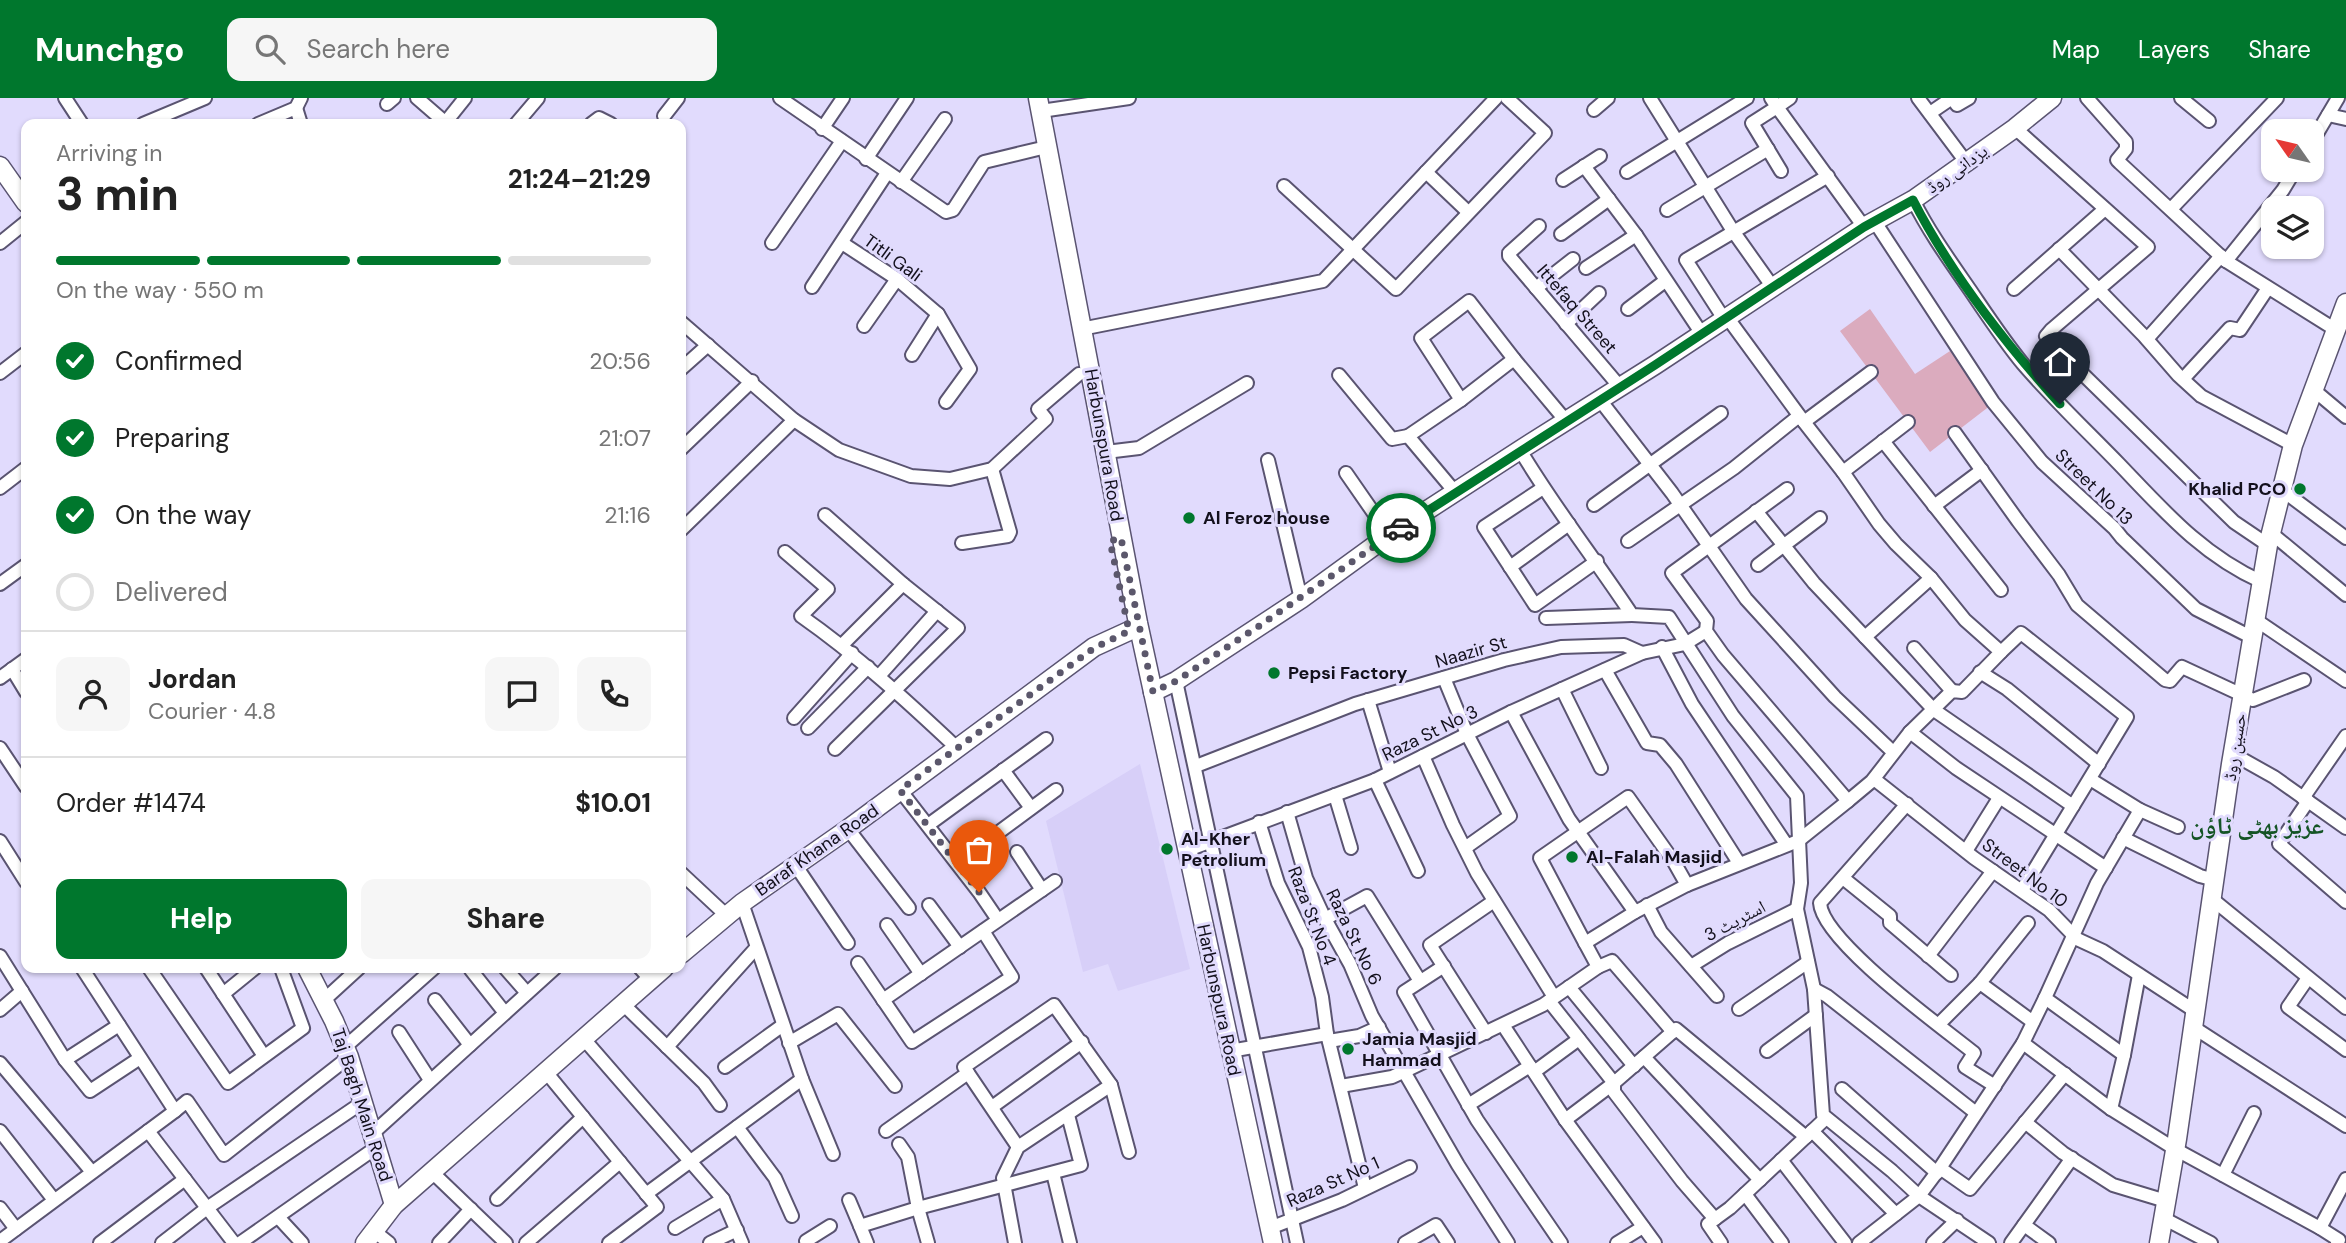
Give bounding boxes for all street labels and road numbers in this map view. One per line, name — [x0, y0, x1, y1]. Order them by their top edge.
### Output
street label: یزدانی روڈ — [1921, 139, 1993, 199]
street label: Titli Gali — [859, 229, 927, 287]
street label: Ittefaq Street — [1532, 259, 1622, 359]
street label: Harbunspura Road — [1079, 367, 1129, 523]
street label: Street No 13 — [2050, 444, 2138, 530]
street label: Naazir St — [1432, 630, 1510, 674]
street label: Raza St No 3 — [1378, 699, 1482, 767]
street label: حسین روڈ — [2218, 712, 2252, 782]
street label: Baraf Khana Road — [751, 798, 883, 902]
street label: Street No 10 — [1977, 833, 2073, 913]
street label: Raza St No 4 — [1282, 863, 1342, 969]
street label: Raza St No 6 — [1320, 885, 1388, 989]
street label: اسٹریٹ 3 — [1700, 895, 1770, 947]
street label: Harbunspura Road — [1191, 922, 1247, 1078]
street label: Taj Bagh Main Road — [326, 1025, 398, 1185]
street label: Raza St No 1 — [1283, 1151, 1383, 1213]

